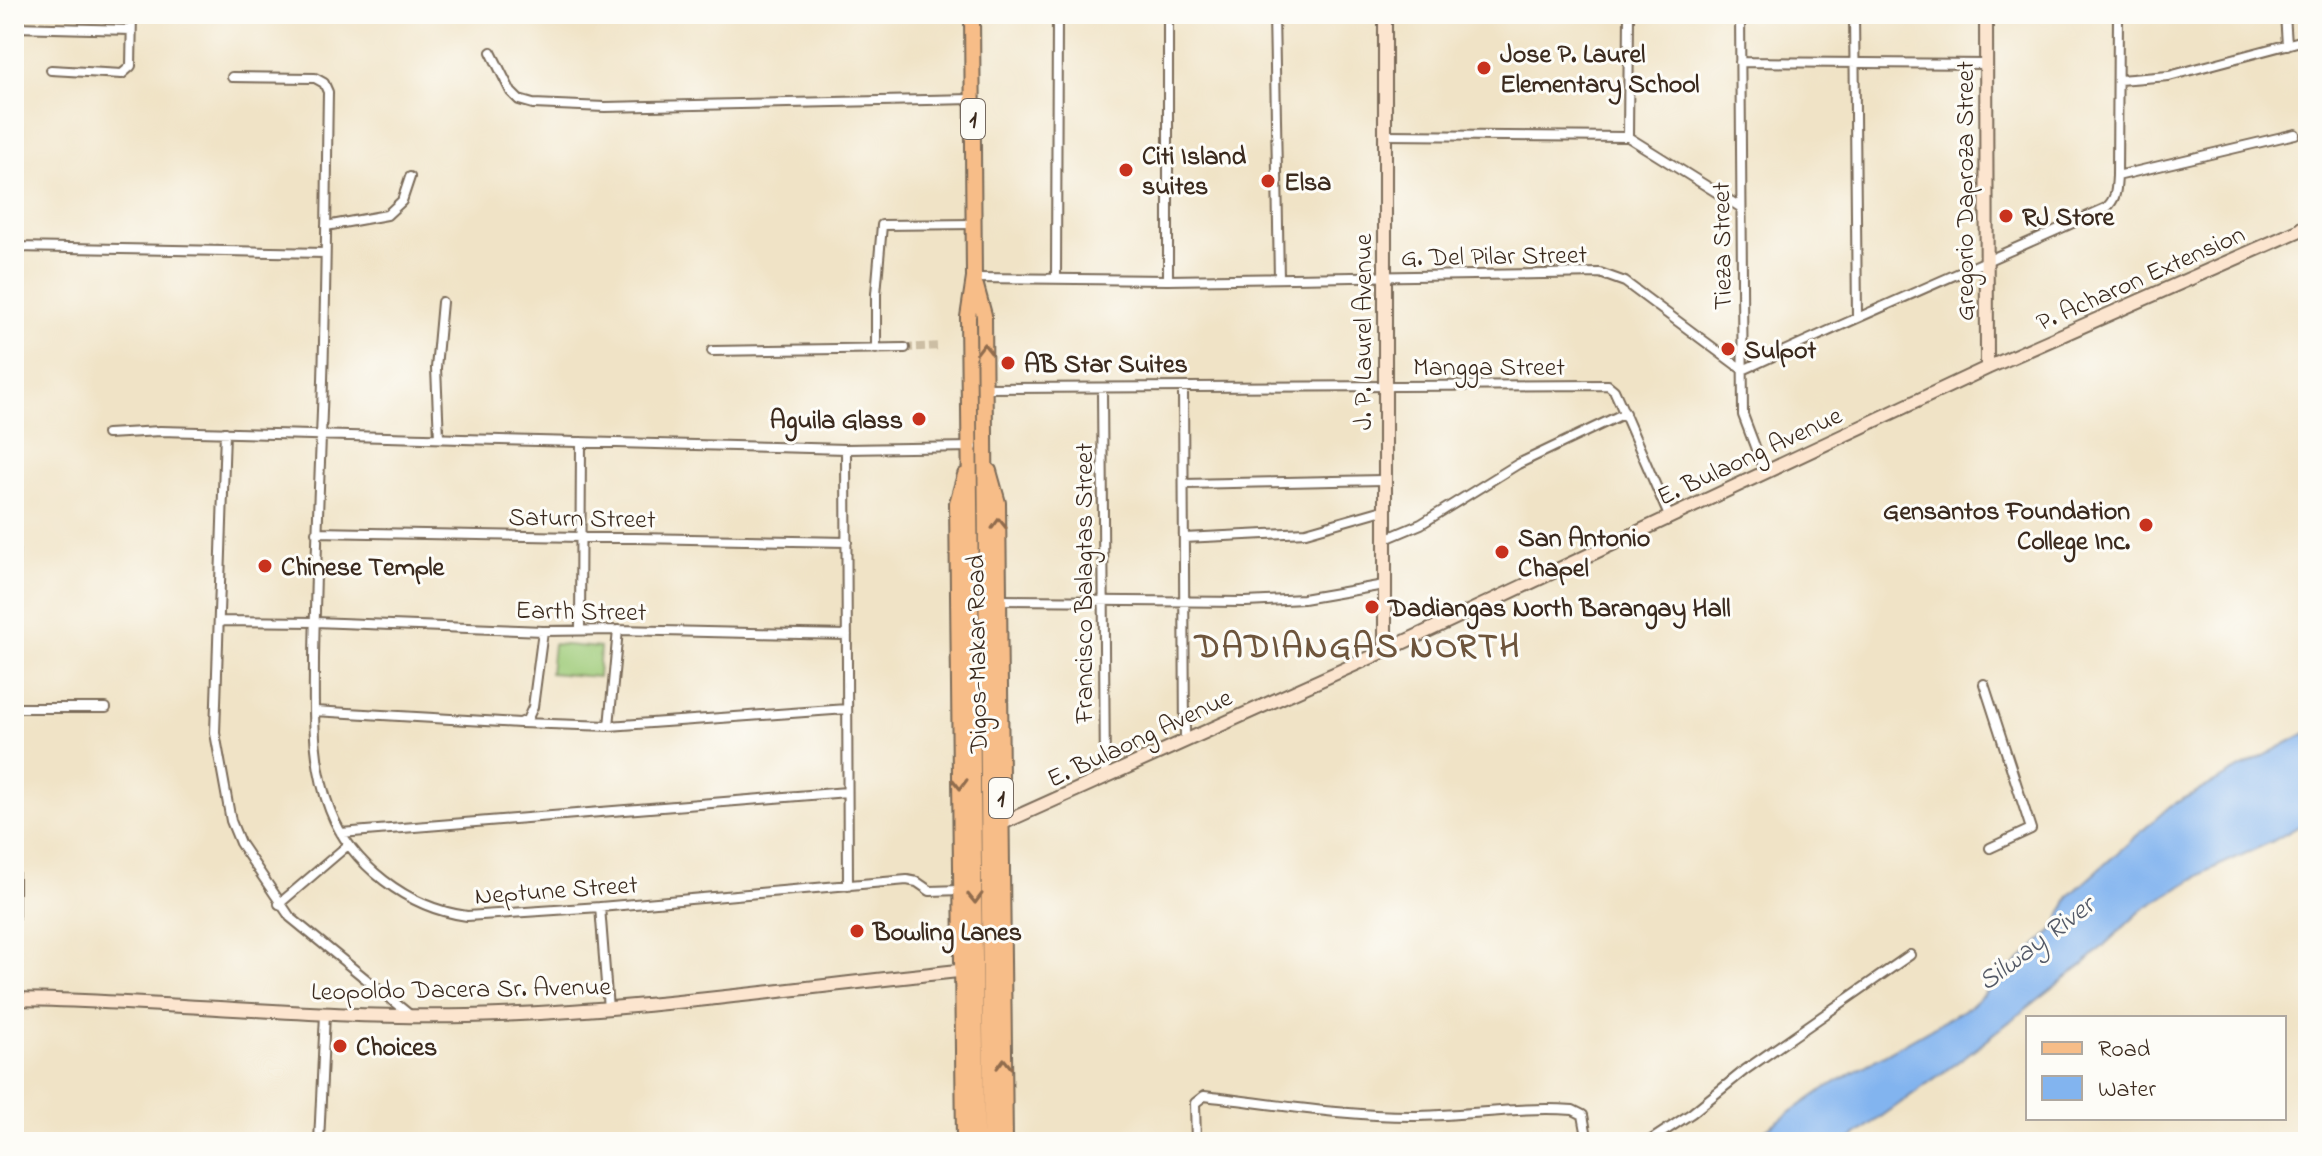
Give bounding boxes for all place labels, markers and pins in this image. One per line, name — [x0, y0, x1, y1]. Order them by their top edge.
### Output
place label: Jose P. Laurel Elementary School — [1500, 37, 1699, 105]
marker: Jose P. Laurel Elementary School — [1475, 59, 1493, 77]
place label: Citi Island suites — [1142, 139, 1246, 207]
marker: Citi Island suites — [1117, 161, 1135, 179]
place label: Elsa — [1284, 165, 1331, 203]
marker: Elsa — [1259, 172, 1277, 190]
place label: RJ Store — [2022, 200, 2116, 238]
marker: RJ Store — [1997, 207, 2015, 225]
place label: Sulpot — [1744, 333, 1817, 371]
marker: Sulpot — [1719, 340, 1737, 358]
place label: AB Star Suites — [1024, 347, 1188, 385]
marker: AB Star Suites — [999, 354, 1017, 372]
place label: Aguila Glass — [770, 403, 903, 442]
marker: Aguila Glass — [910, 410, 928, 428]
place label: Gensantos Foundation College Inc. — [1883, 494, 2131, 563]
marker: Gensantos Foundation College Inc. — [2137, 516, 2155, 534]
place label: San Antonio Chapel — [1518, 521, 1650, 589]
marker: San Antonio Chapel — [1493, 543, 1511, 561]
place label: Chinese Temple — [281, 550, 446, 588]
marker: Chinese Temple — [256, 557, 274, 575]
place label: Dadiangas North Barangay Hall — [1387, 591, 1731, 630]
marker: Dadiangas North Barangay Hall — [1363, 598, 1381, 616]
place label: Bowling Lanes — [872, 915, 1022, 954]
marker: Bowling Lanes — [848, 922, 866, 940]
place label: Choices — [356, 1030, 437, 1068]
marker: Choices — [331, 1037, 349, 1055]

